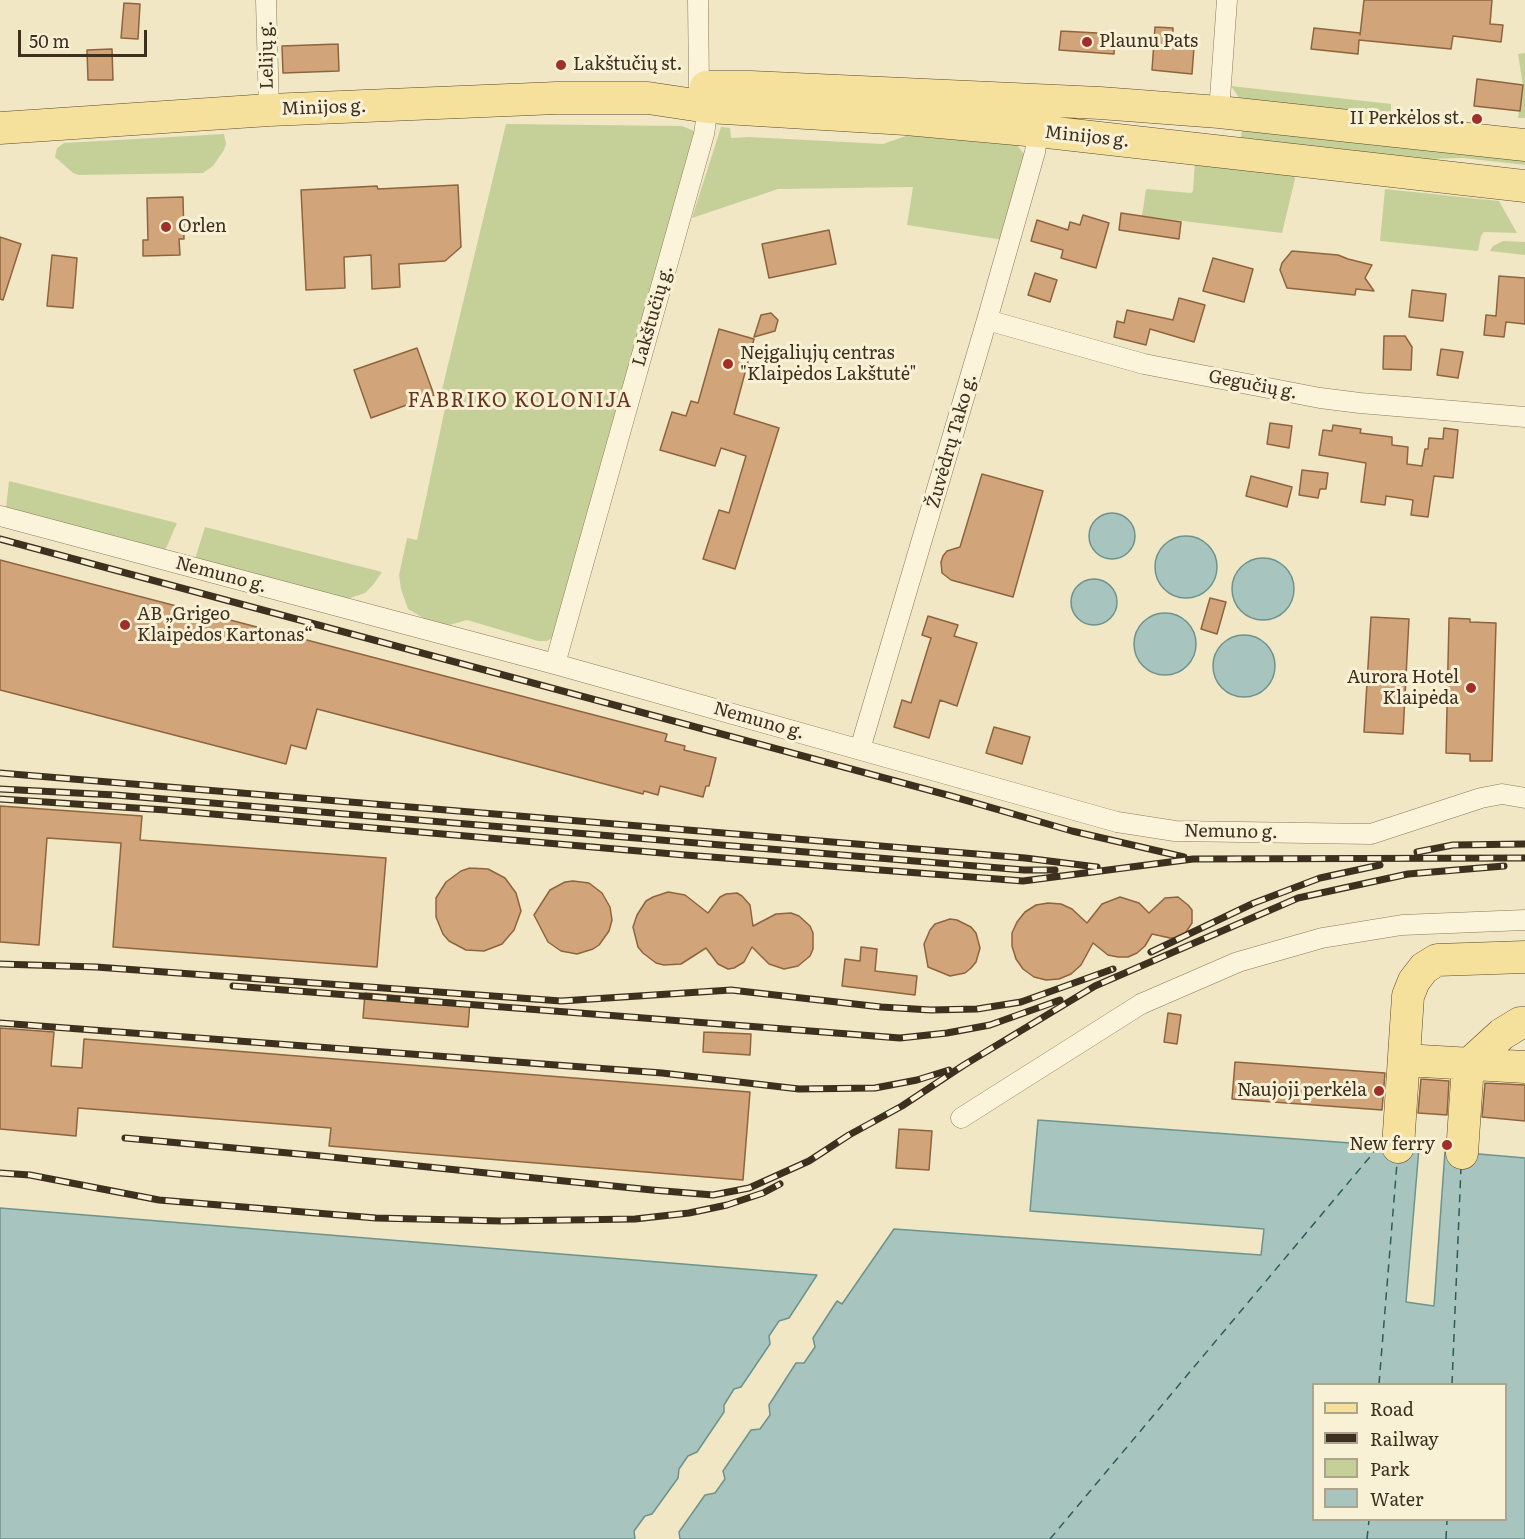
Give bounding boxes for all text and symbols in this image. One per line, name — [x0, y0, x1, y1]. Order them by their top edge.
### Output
scale bar — [21, 18, 150, 56]
street label: Lelijų g. — [256, 20, 278, 90]
text: 50 m — [29, 27, 70, 54]
place label: Plaunu Pats — [1099, 31, 1198, 53]
marker: Plaunu Pats — [1080, 35, 1094, 49]
place label: Lakštučių st. — [573, 54, 682, 76]
marker: Lakštučių st. — [554, 58, 568, 72]
street label: Minijos g. — [281, 96, 367, 120]
place label: II Perkėlos st. — [1350, 108, 1465, 130]
marker: II Perkėlos st. — [1470, 112, 1484, 126]
street label: Minijos g. — [1043, 122, 1131, 152]
place label: Orlen — [178, 216, 227, 238]
marker: Orlen — [159, 220, 173, 234]
street label: Lakštučių g. — [628, 263, 678, 369]
place label: Neįgaliųjų centras "Klaipėdos Lakštutė" — [740, 343, 917, 386]
marker: Neįgaliųjų centras "Klaipėdos Lakštutė" — [721, 357, 735, 371]
street label: Gegučių g. — [1207, 366, 1299, 404]
street label: Žuvėdrų Tako g. — [922, 371, 982, 511]
district label: FABRIKO KOLONIJA — [408, 389, 632, 413]
street label: Nemuno g. — [173, 552, 269, 598]
place label: AB „Grigeo Klaipėdos Kartonas“ — [137, 604, 313, 646]
marker: AB „Grigeo Klaipėdos Kartonas“ — [118, 618, 132, 632]
place label: Aurora Hotel Klaipėda — [1347, 667, 1459, 710]
marker: Aurora Hotel Klaipėda — [1464, 681, 1478, 695]
street label: Nemuno g. — [711, 698, 807, 744]
street label: Nemuno g. — [1184, 820, 1278, 844]
place label: Naujoji perkėla — [1237, 1080, 1367, 1102]
marker: Naujoji perkėla — [1372, 1084, 1386, 1098]
place label: New ferry — [1349, 1134, 1435, 1156]
marker: New ferry — [1440, 1138, 1454, 1152]
legend — [1312, 1383, 1507, 1521]
text: Road — [1370, 1395, 1414, 1422]
text: Railway — [1370, 1425, 1439, 1452]
text: Park — [1370, 1455, 1409, 1482]
text: Water — [1370, 1485, 1423, 1512]

